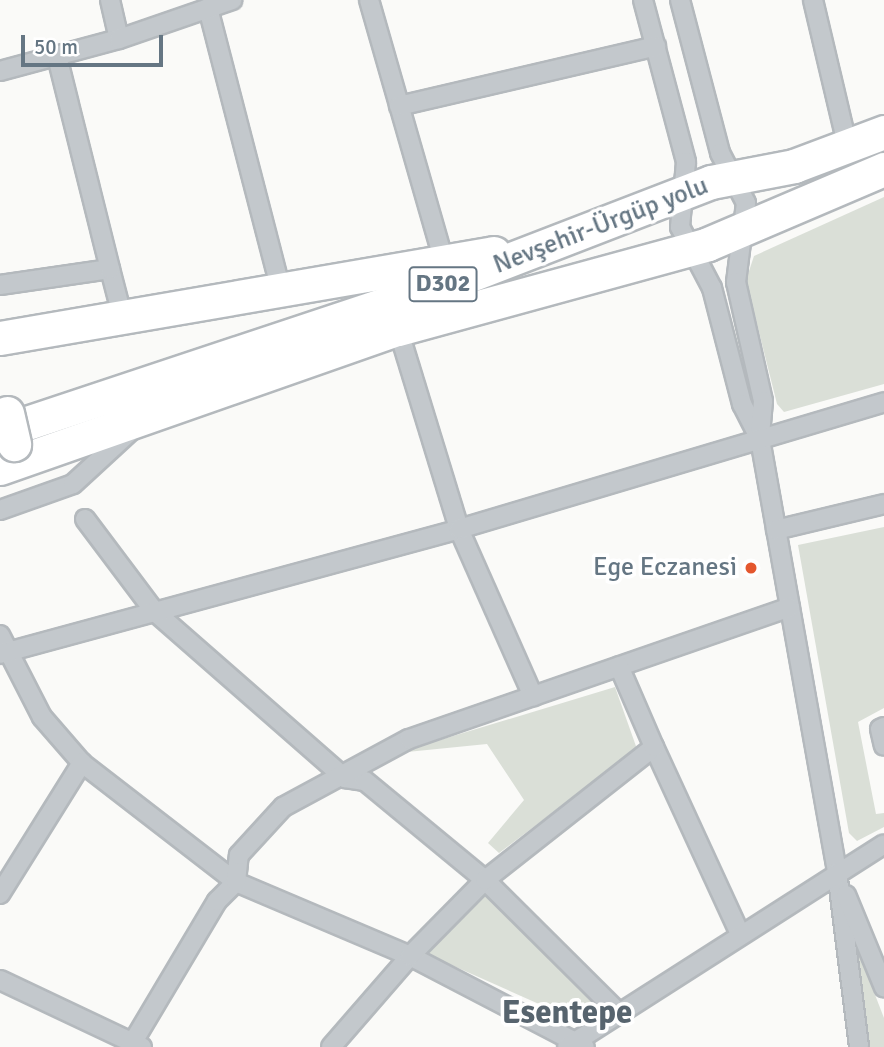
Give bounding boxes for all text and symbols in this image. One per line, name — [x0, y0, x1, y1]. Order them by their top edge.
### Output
scale bar — [24, 21, 166, 65]
text: 50 m — [34, 34, 78, 60]
street label: Nevşehir-Ürgüp yolu — [489, 171, 713, 281]
road number: D302 — [408, 264, 478, 304]
place label: Ege Eczanesi — [593, 552, 737, 584]
marker: Ege Eczanesi — [743, 560, 759, 576]
district label: Esentepe — [502, 993, 632, 1033]

